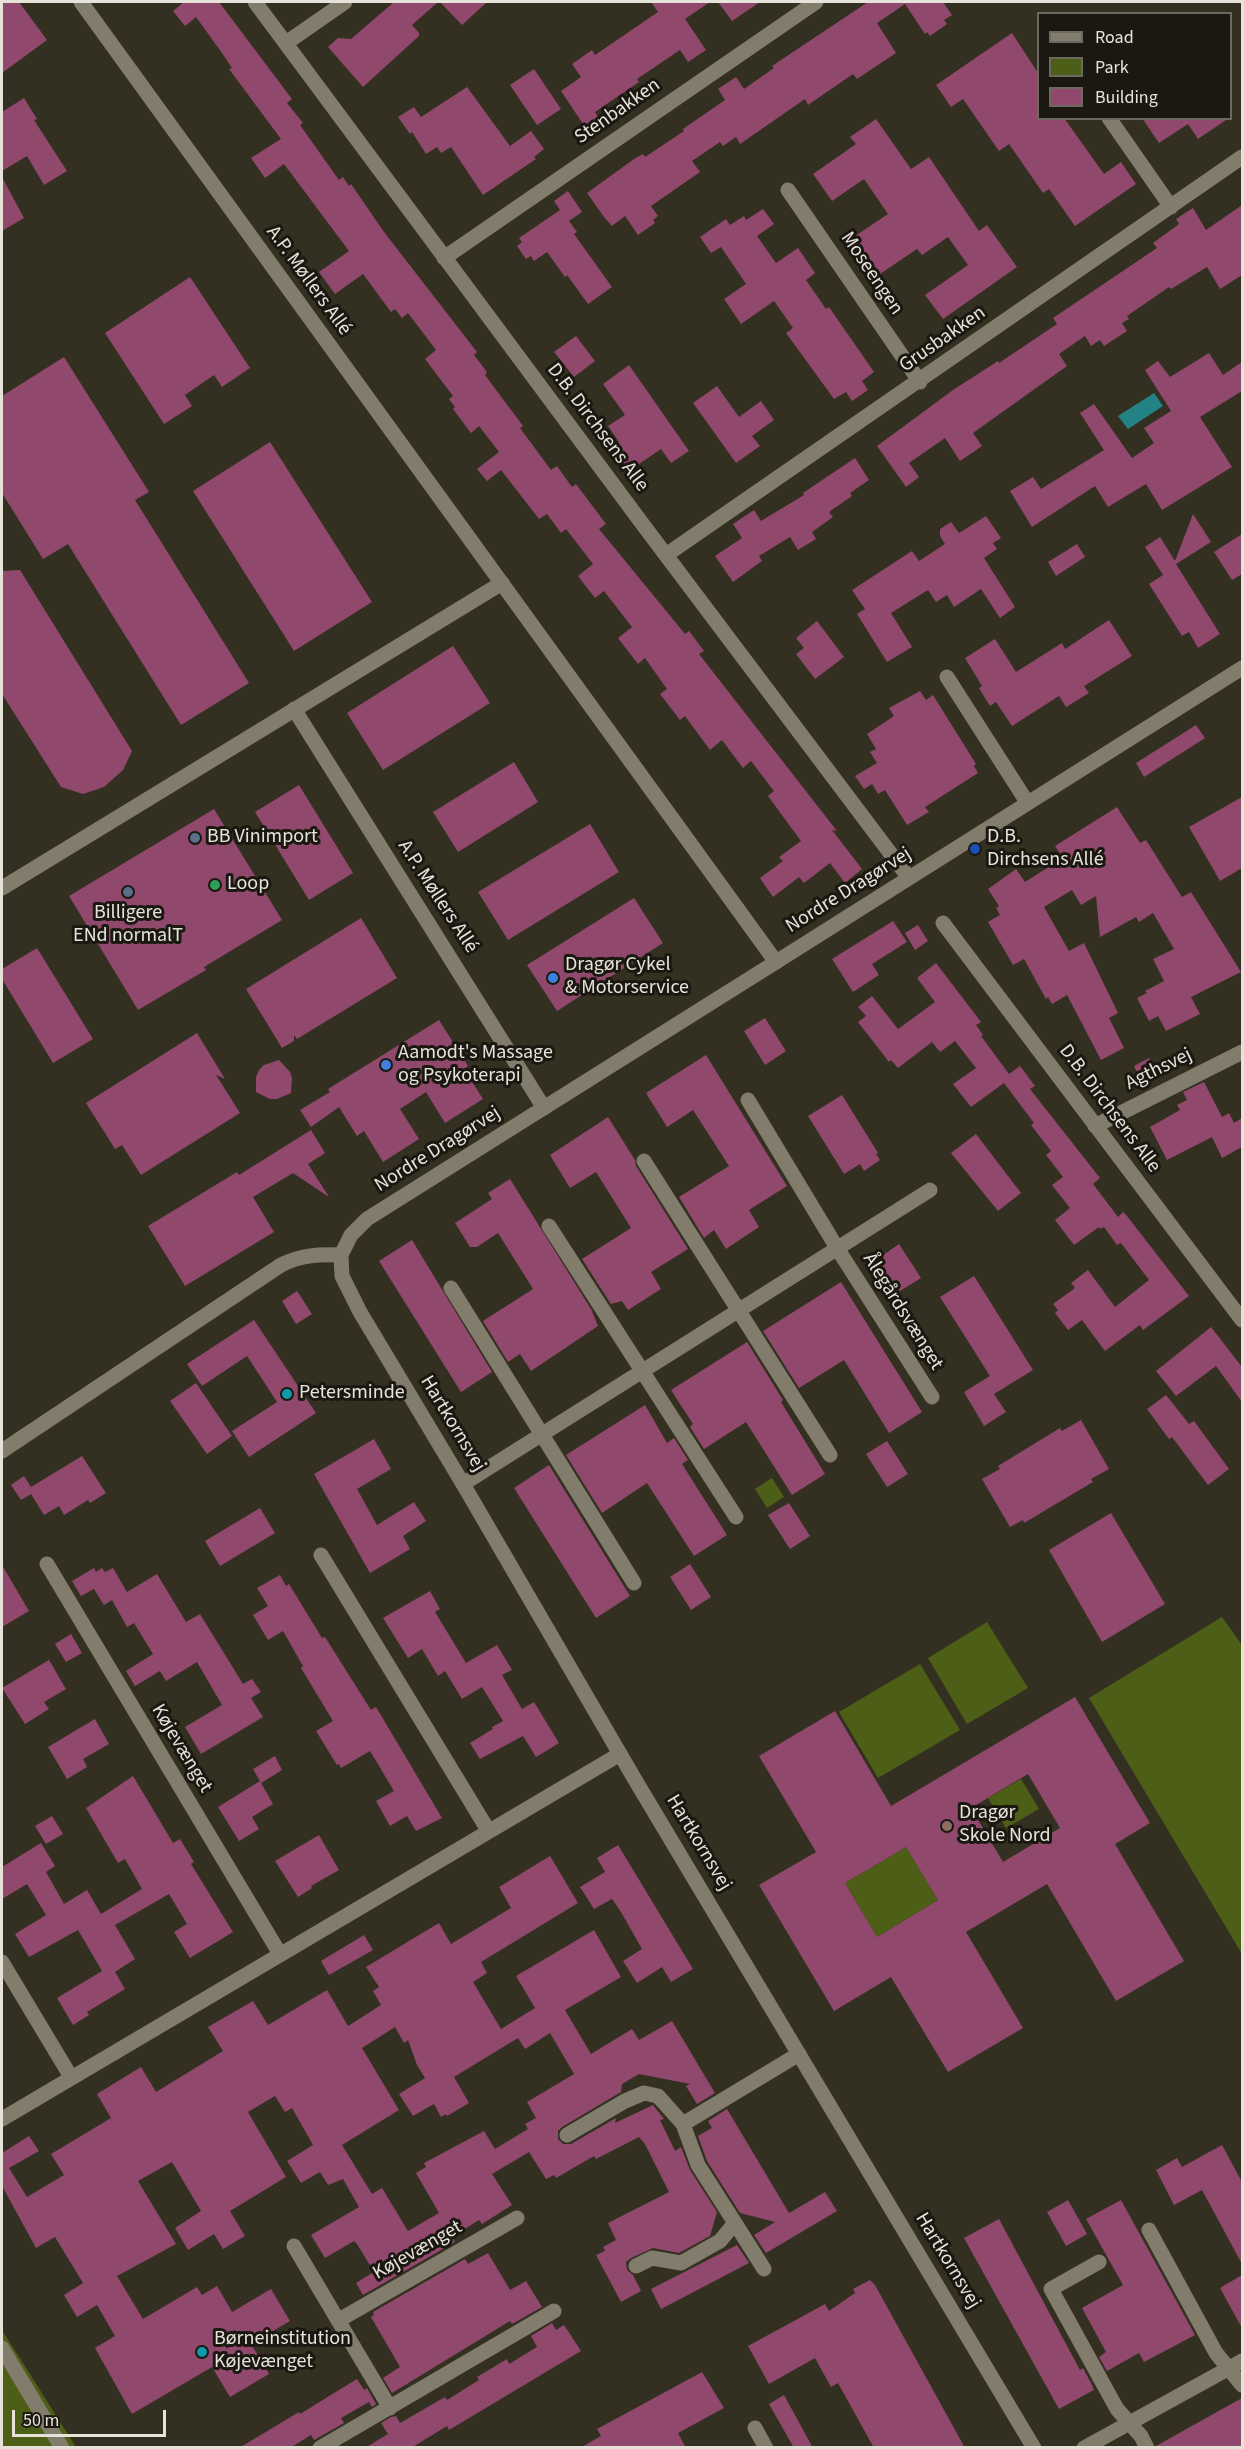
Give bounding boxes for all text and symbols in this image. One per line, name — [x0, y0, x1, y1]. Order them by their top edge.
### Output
legend — [1037, 12, 1232, 120]
text: Road — [1095, 25, 1134, 50]
text: Park — [1095, 55, 1129, 80]
street label: Stenbakken — [571, 74, 665, 150]
text: Building — [1095, 85, 1158, 110]
street label: A.P. Møllers Allé — [260, 222, 356, 340]
street label: Moseengen — [834, 228, 908, 320]
street label: Grusbakken — [895, 302, 991, 378]
street label: D.B. Dirchsens Alle — [541, 359, 653, 497]
place label: BB Vinimport — [207, 826, 318, 850]
place label: D.B. Dirchsens Allé — [987, 826, 1104, 873]
marker: BB Vinimport — [188, 831, 202, 845]
street label: A.P. Møllers Allé — [392, 836, 482, 958]
marker: D.B. Dirchsens Allé — [968, 842, 982, 856]
street label: Nordre Dragørvej — [782, 843, 916, 939]
place label: Loop — [227, 873, 269, 897]
marker: Loop — [208, 878, 222, 892]
marker: Billigere ENd normalT — [121, 885, 135, 899]
place label: Billigere ENd normalT — [73, 902, 183, 949]
place label: Dragør Cykel & Motorservice — [565, 954, 689, 1001]
marker: Dragør Cykel & Motorservice — [546, 971, 560, 985]
street label: D.B. Dirchsens Alle — [1053, 1040, 1165, 1178]
place label: Aamodt's Massage og Psykoterapi — [398, 1042, 553, 1089]
street label: Agthsvej — [1122, 1044, 1196, 1096]
marker: Aamodt's Massage og Psykoterapi — [379, 1058, 393, 1072]
street label: Nordre Dragørvej — [371, 1102, 505, 1198]
street label: Ålegårdsvænget — [856, 1249, 948, 1375]
street label: Hartkornsvej — [414, 1372, 490, 1476]
place label: Petersminde — [299, 1382, 405, 1406]
marker: Petersminde — [280, 1387, 294, 1401]
street label: Køjevænget — [145, 1700, 217, 1798]
street label: Hartkornsvej — [660, 1791, 736, 1895]
place label: Dragør Skole Nord — [959, 1802, 1051, 1849]
marker: Dragør Skole Nord — [940, 1819, 954, 1833]
street label: Hartkornsvej — [909, 2209, 985, 2313]
street label: Køjevænget — [369, 2216, 467, 2286]
place label: Børneinstitution Køjevænget — [214, 2328, 351, 2375]
marker: Børneinstitution Køjevænget — [195, 2345, 209, 2359]
scale bar — [15, 2398, 170, 2436]
text: 50 m — [23, 2408, 59, 2433]

